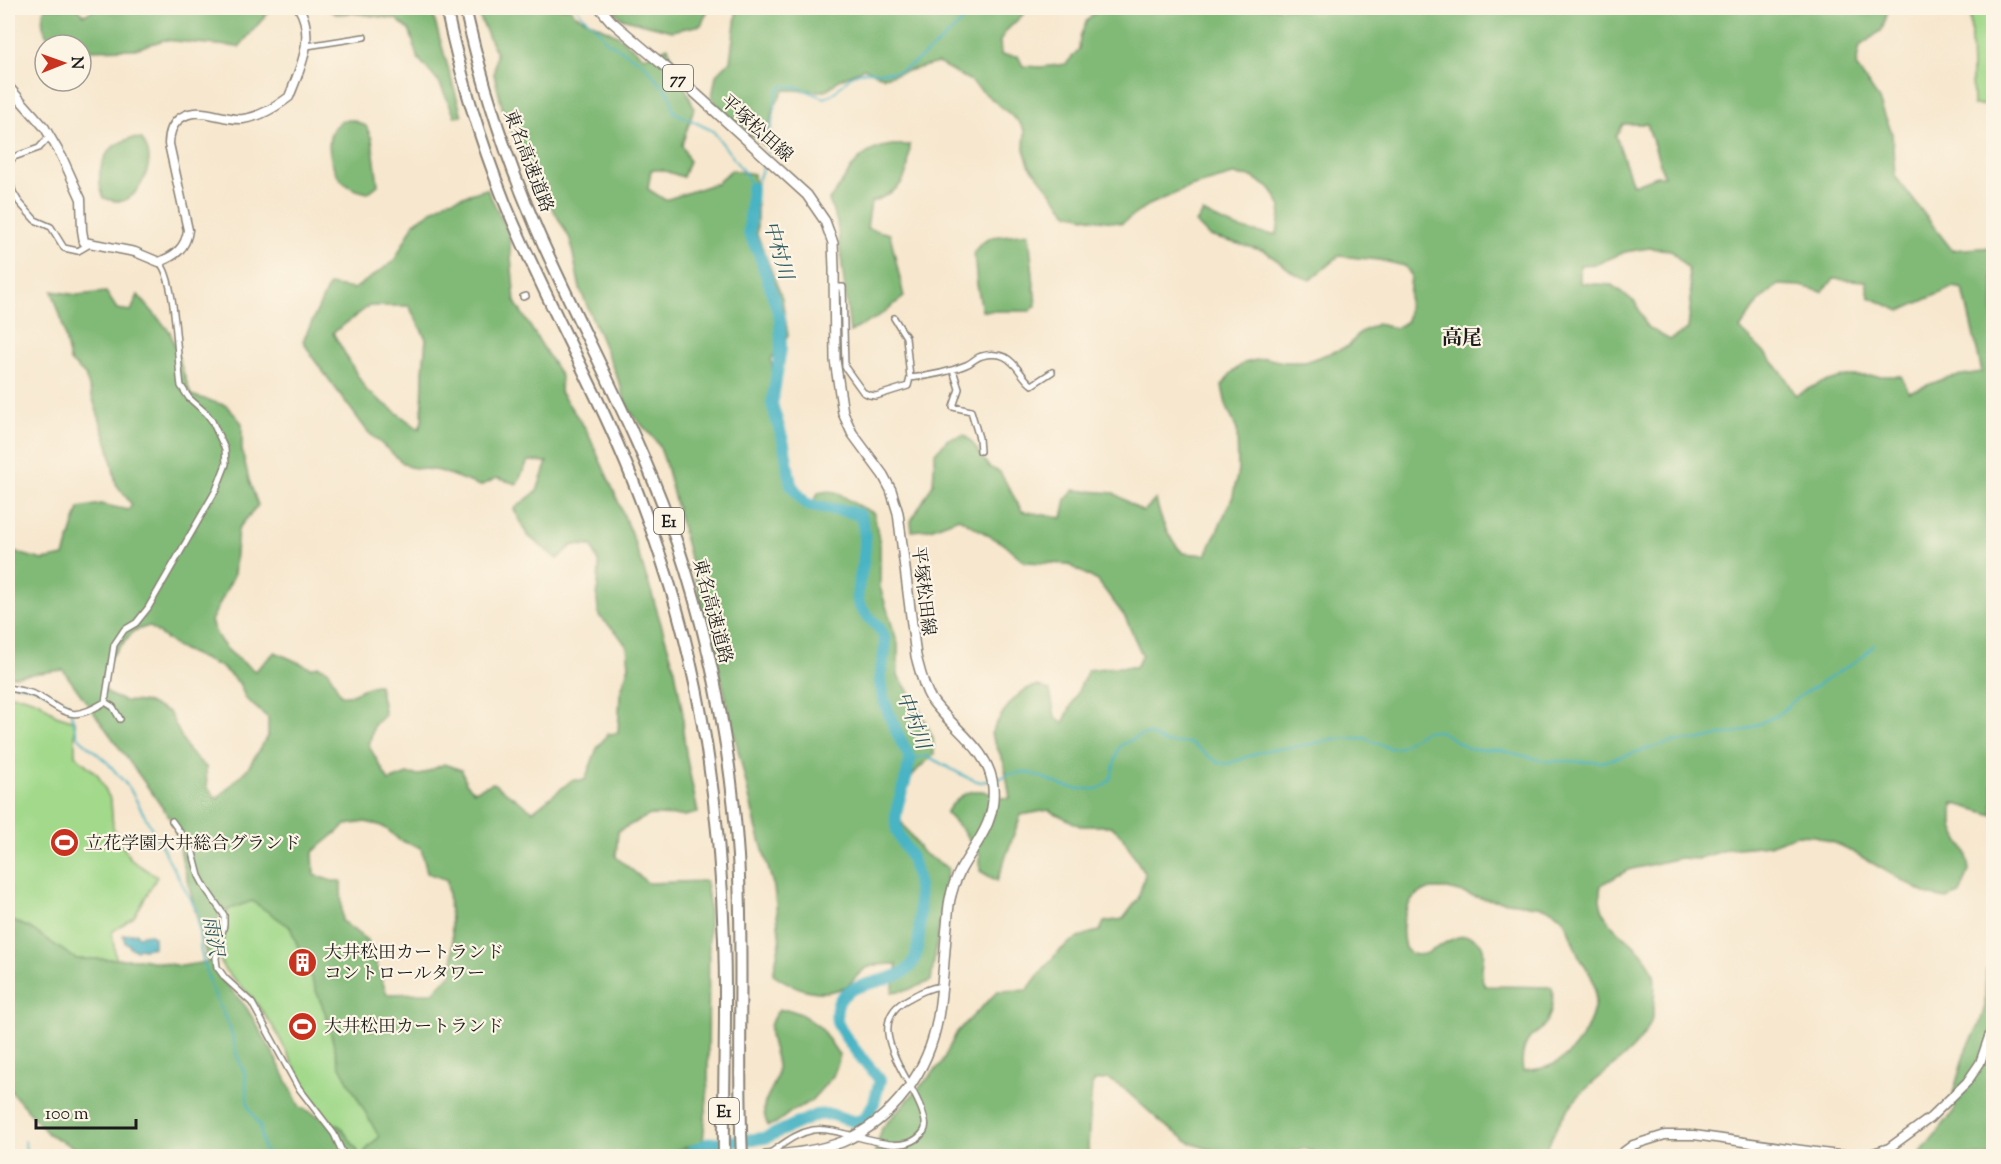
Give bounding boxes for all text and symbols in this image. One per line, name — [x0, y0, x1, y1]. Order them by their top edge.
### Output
north arrow — [33, 33, 93, 93]
text: N — [64, 56, 87, 70]
road number: 77 — [663, 65, 693, 91]
street label: 平塚松田線 — [714, 90, 798, 169]
street label: 東名高速道路 — [496, 107, 559, 217]
water label: 中村川 — [754, 218, 799, 285]
district label: 高尾 — [1442, 325, 1482, 354]
road number: E1 — [654, 508, 684, 534]
street label: 平塚松田線 — [904, 545, 940, 637]
street label: 東名高速道路 — [685, 556, 738, 667]
water label: 中村川 — [887, 688, 937, 756]
sports icon: 立花学園大井総合グランド — [48, 827, 80, 859]
place label: 立花学園大井総合グランド — [85, 832, 301, 858]
water label: 雨沢 — [194, 914, 230, 962]
place label: 大井松田カートランド コントロールタワー — [324, 941, 504, 988]
building icon: 大井松田カートランド コントロールタワー — [287, 946, 319, 978]
sports icon: 大井松田カートランド — [287, 1010, 319, 1042]
place label: 大井松田カートランド — [324, 1015, 504, 1041]
scale bar — [36, 1092, 136, 1130]
road number: E1 — [709, 1098, 739, 1124]
text: 100 m — [45, 1102, 89, 1128]

